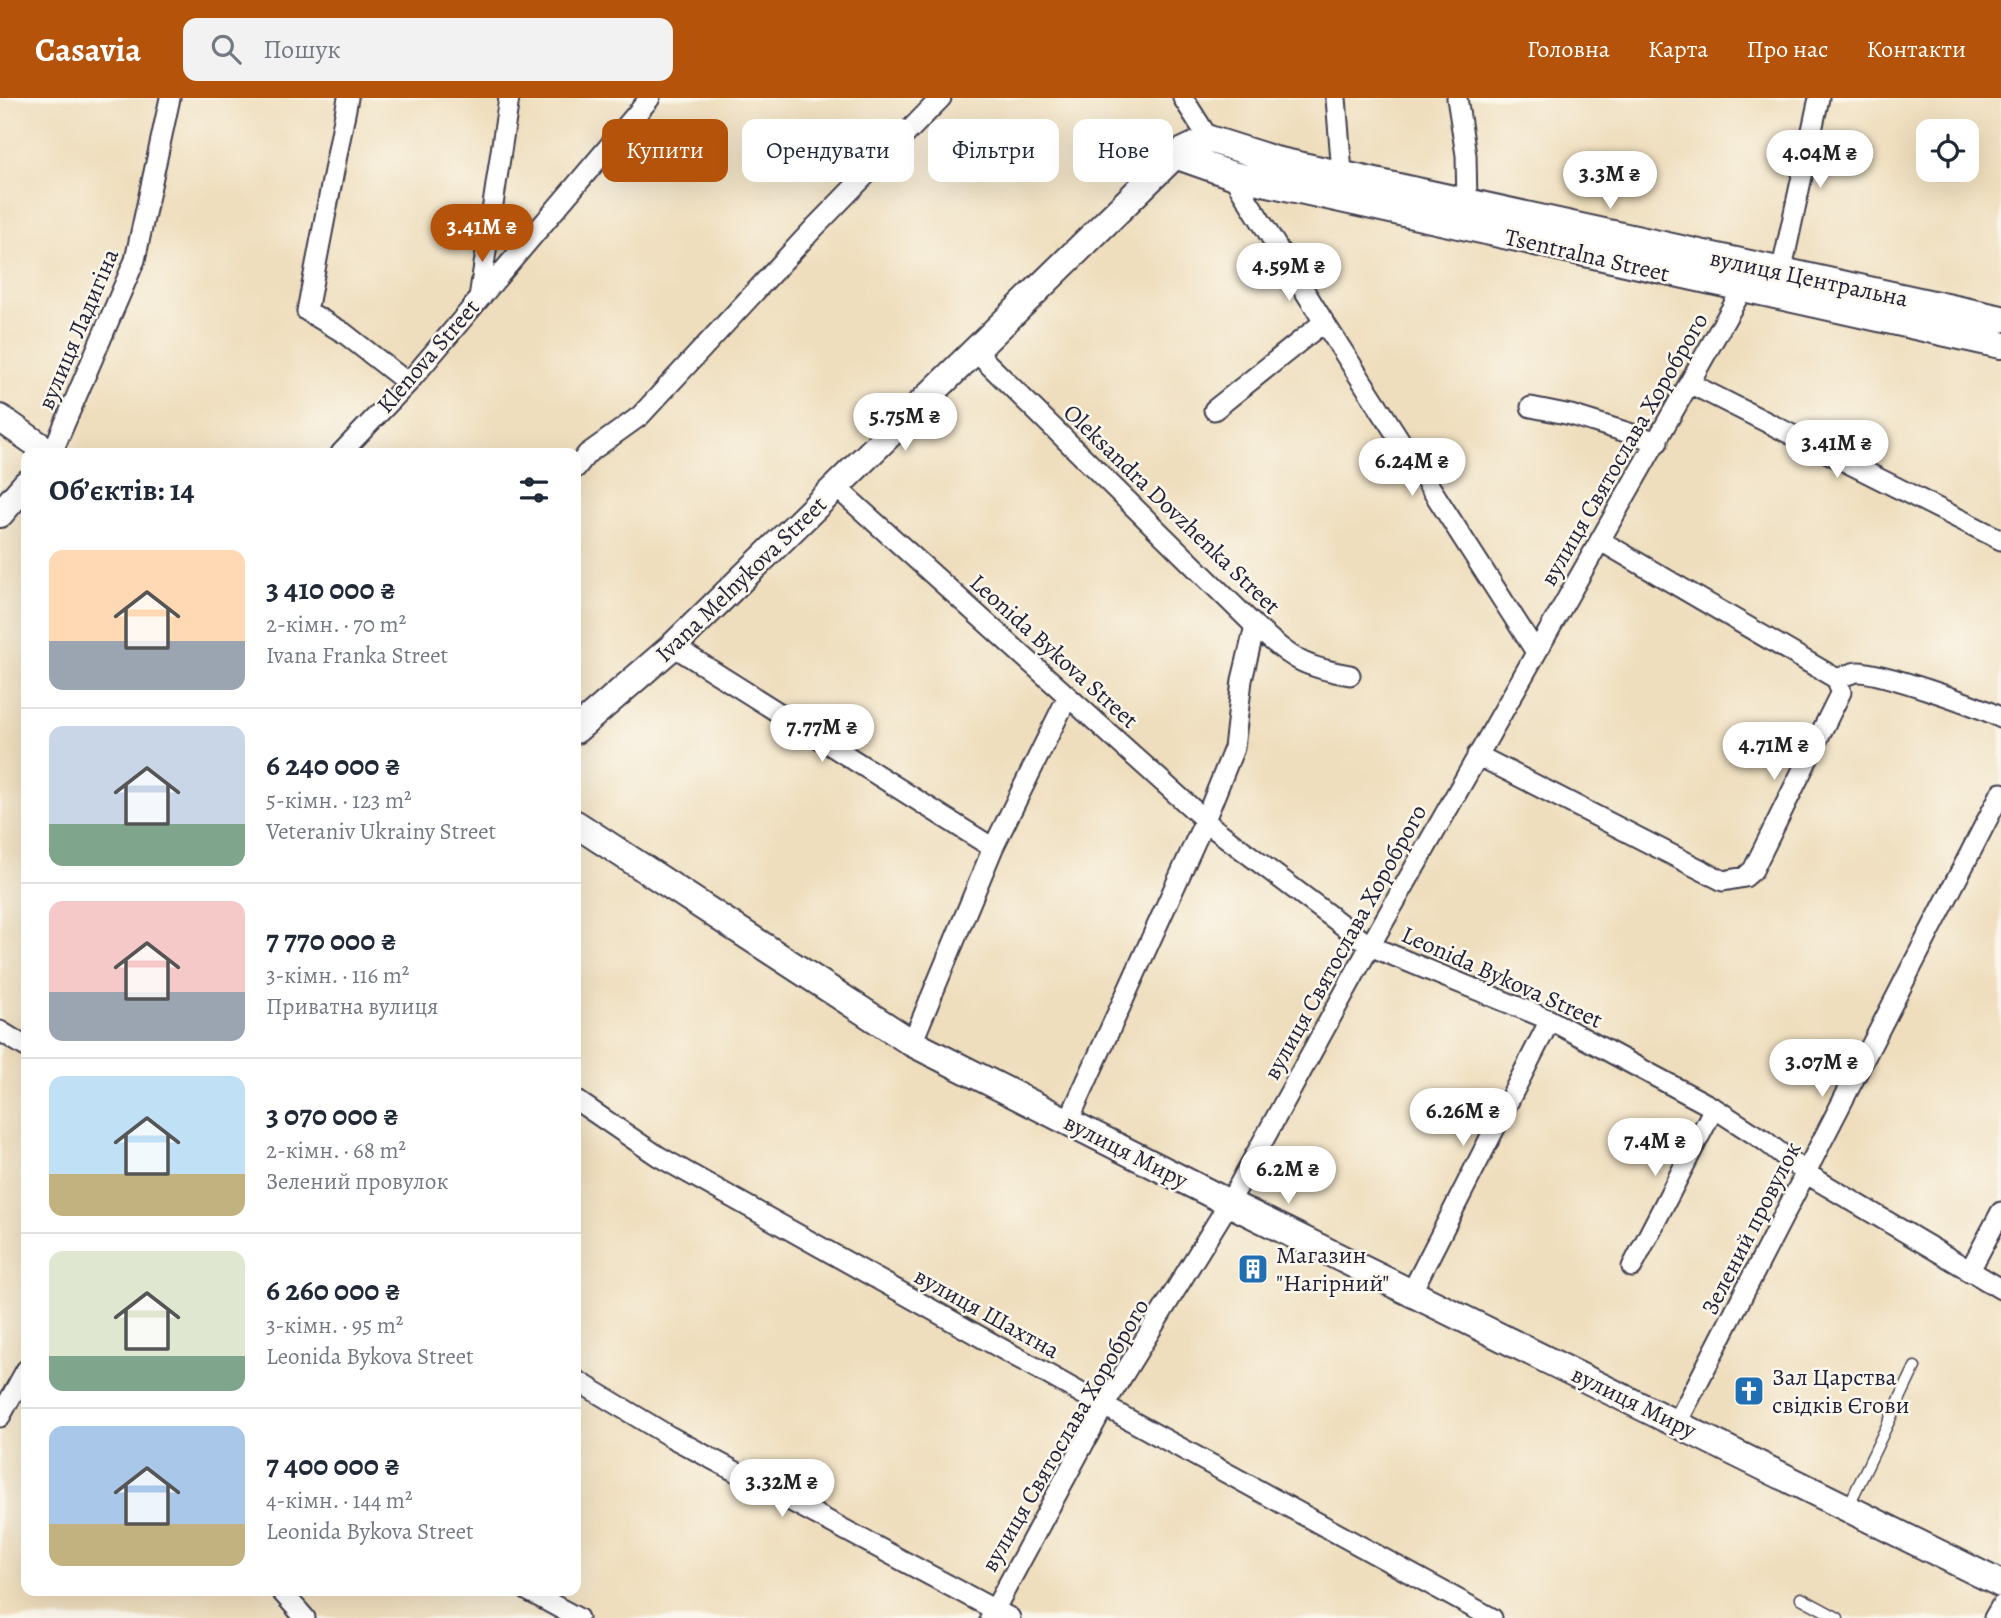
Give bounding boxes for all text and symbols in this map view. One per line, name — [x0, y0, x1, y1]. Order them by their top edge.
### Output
search box — [183, 18, 673, 81]
text: Casavia — [35, 27, 141, 72]
icon: search — [207, 30, 245, 68]
text: Пошук — [263, 32, 341, 67]
text: Головна — [1527, 33, 1610, 65]
text: Карта — [1648, 33, 1708, 65]
text: Про нас — [1746, 33, 1828, 65]
text: Контакти — [1866, 33, 1966, 65]
chip: Купити — [602, 119, 728, 182]
chip: Орендувати — [742, 119, 914, 182]
chip: Фільтри — [928, 119, 1059, 182]
chip: Нове — [1073, 119, 1173, 182]
map controls — [1916, 119, 1979, 182]
button: locate — [1916, 119, 1979, 182]
pin: 4.04M ₴ — [1755, 130, 1885, 190]
text: 4.04M ₴ — [1782, 137, 1858, 168]
pin: 3.3M ₴ — [1553, 152, 1667, 211]
text: 3.3M ₴ — [1579, 158, 1641, 189]
pin: 3.41M ₴ — [417, 204, 547, 264]
text: 3.41M ₴ — [447, 211, 517, 242]
street label: Tsentralna Street — [1502, 221, 1672, 289]
street label: вулиця Центральна — [1707, 241, 1911, 315]
street label: вулиця Ладигіна — [30, 244, 126, 414]
pin: 4.59M ₴ — [1224, 244, 1354, 303]
text: 4.59M ₴ — [1252, 250, 1326, 281]
street label: Klenova Street — [369, 292, 487, 420]
street label: вулиця Святослава Хороброго — [1533, 307, 1715, 591]
pin: 5.75M ₴ — [840, 394, 970, 453]
street label: Oleksandra Dovzhenka Street — [1057, 397, 1288, 621]
text: 5.75M ₴ — [869, 400, 941, 431]
pin: 3.41M ₴ — [1772, 420, 1902, 480]
text: 3.41M ₴ — [1802, 427, 1872, 458]
pin: 6.24M ₴ — [1347, 438, 1477, 498]
text: 6.24M ₴ — [1375, 445, 1449, 476]
text: Об’єктів: 14 — [49, 470, 195, 510]
icon: filters — [515, 471, 553, 509]
street label: Ivana Melnykova Street — [648, 489, 834, 669]
street label: Leonida Bykova Street — [963, 567, 1145, 735]
text: 3 410 000 ₴ — [266, 569, 396, 609]
icon: home — [105, 578, 189, 662]
text: 2-кімн. · 70 m² — [266, 609, 406, 640]
text: Ivana Franka Street — [266, 640, 448, 671]
pin: 7.77M ₴ — [757, 704, 887, 764]
text: 7.77M ₴ — [786, 711, 858, 742]
pin: 4.71M ₴ — [1709, 722, 1839, 782]
text: 4.71M ₴ — [1739, 729, 1809, 760]
text: 6 240 000 ₴ — [266, 745, 401, 785]
icon: home — [105, 754, 189, 838]
text: 5-кімн. · 123 m² — [266, 785, 412, 816]
street label: вулиця Святослава Хороброго — [1256, 799, 1434, 1085]
text: Veteraniv Ukrainy Street — [266, 816, 496, 847]
street label: Leonida Bykova Street — [1397, 918, 1608, 1036]
text: 7 770 000 ₴ — [266, 920, 397, 960]
icon: home — [105, 929, 189, 1013]
text: 3-кімн. · 116 m² — [266, 960, 409, 991]
text: Приватна вулиця — [266, 991, 438, 1022]
pin: 3.07M ₴ — [1757, 1040, 1887, 1099]
text: 3.07M ₴ — [1785, 1046, 1859, 1077]
pin: 6.26M ₴ — [1398, 1088, 1528, 1148]
text: 3 070 000 ₴ — [266, 1095, 399, 1135]
text: 6.26M ₴ — [1426, 1095, 1500, 1126]
icon: home — [105, 1104, 189, 1188]
street label: вулиця Миру — [1058, 1106, 1194, 1196]
pin: 7.4M ₴ — [1598, 1118, 1712, 1178]
text: 7.4M ₴ — [1624, 1125, 1686, 1156]
text: 2-кімн. · 68 m² — [266, 1135, 406, 1166]
street label: Зелений провулок — [1694, 1136, 1808, 1320]
pin: 6.2M ₴ — [1231, 1146, 1345, 1206]
text: 6.2M ₴ — [1256, 1153, 1320, 1184]
text: Зелений провулок — [266, 1166, 448, 1197]
place label: Магазин "Нагірний" — [1276, 1239, 1389, 1299]
building icon: Магазин "Нагірний" — [1236, 1252, 1270, 1286]
street label: вулиця Шахтна — [909, 1260, 1065, 1366]
text: 6 260 000 ₴ — [266, 1270, 401, 1310]
icon: home — [105, 1279, 189, 1363]
street label: вулиця Святослава Хороброго — [974, 1293, 1156, 1577]
text: 3-кімн. · 95 m² — [266, 1310, 403, 1341]
text: Leonida Bykova Street — [266, 1341, 474, 1372]
street label: вулиця Миру — [1566, 1358, 1702, 1446]
place label: Зал Царства свідків Єгови — [1772, 1361, 1910, 1421]
church icon: Зал Царства свідків Єгови — [1732, 1374, 1766, 1408]
text: 7 400 000 ₴ — [266, 1445, 400, 1485]
icon: home — [105, 1454, 189, 1538]
pin: 3.32M ₴ — [717, 1460, 847, 1519]
text: 3.32M ₴ — [746, 1466, 818, 1497]
text: 4-кімн. · 144 m² — [266, 1485, 413, 1516]
text: Leonida Bykova Street — [266, 1516, 474, 1547]

